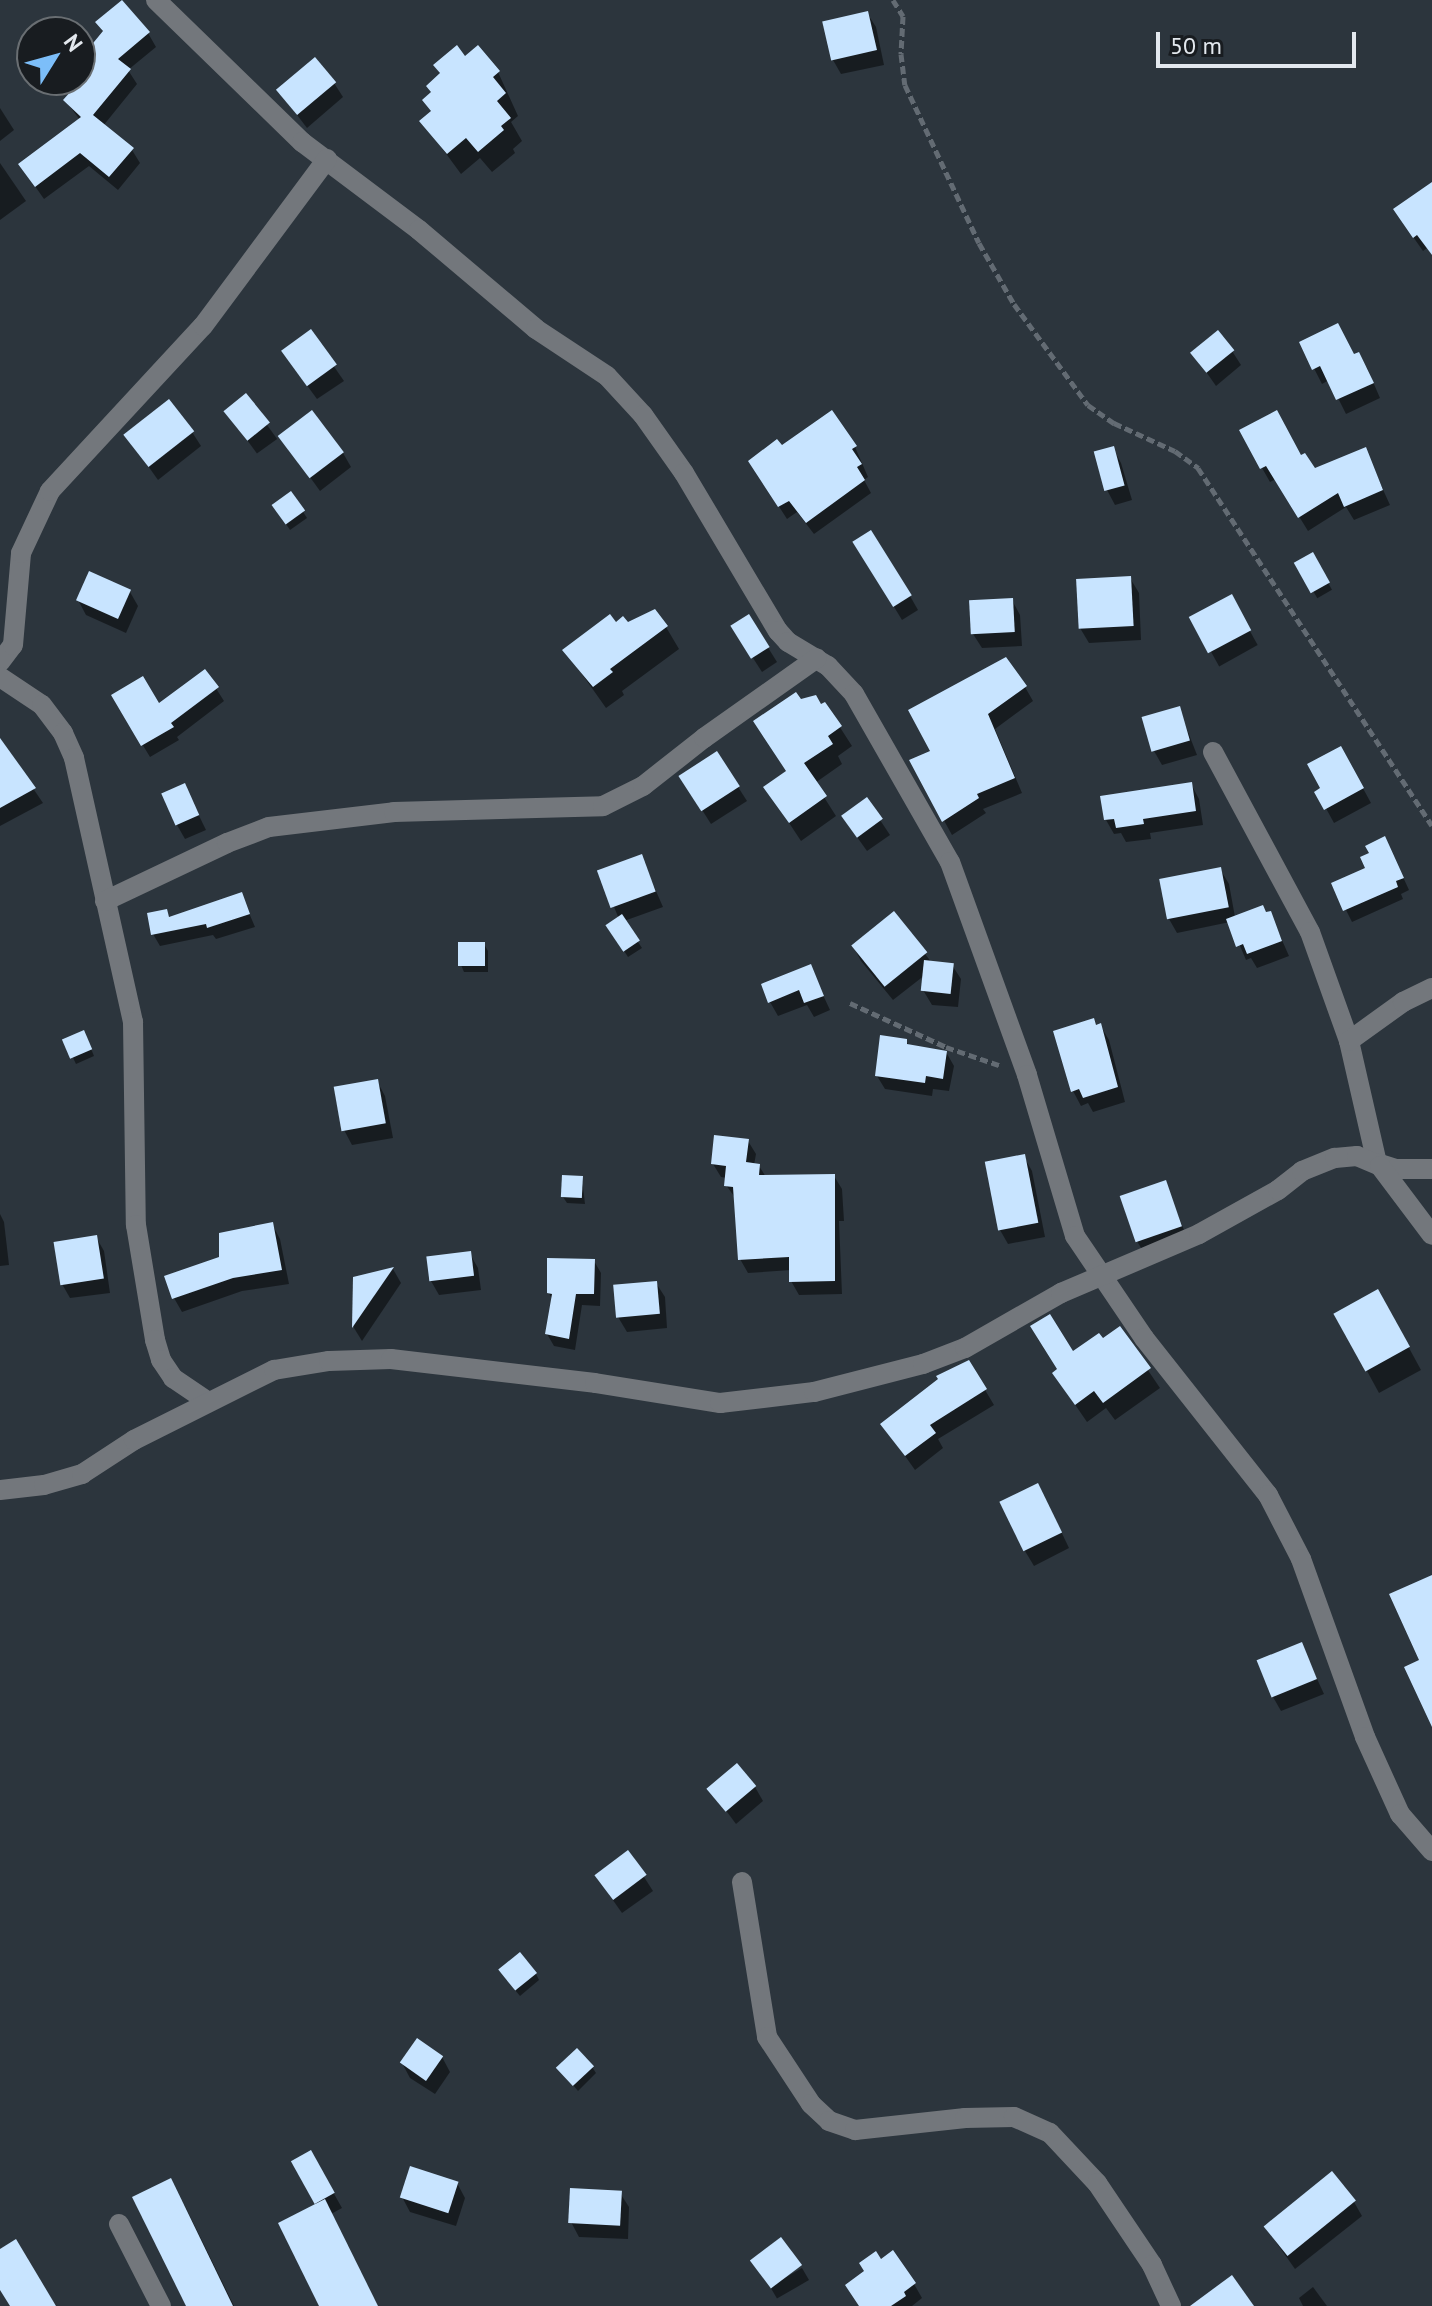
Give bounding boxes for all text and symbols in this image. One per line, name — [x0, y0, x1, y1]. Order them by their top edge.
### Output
north arrow — [16, 16, 96, 96]
scale bar — [1160, 16, 1360, 66]
text: N — [58, 29, 89, 57]
text: 50 m — [1170, 30, 1222, 61]

